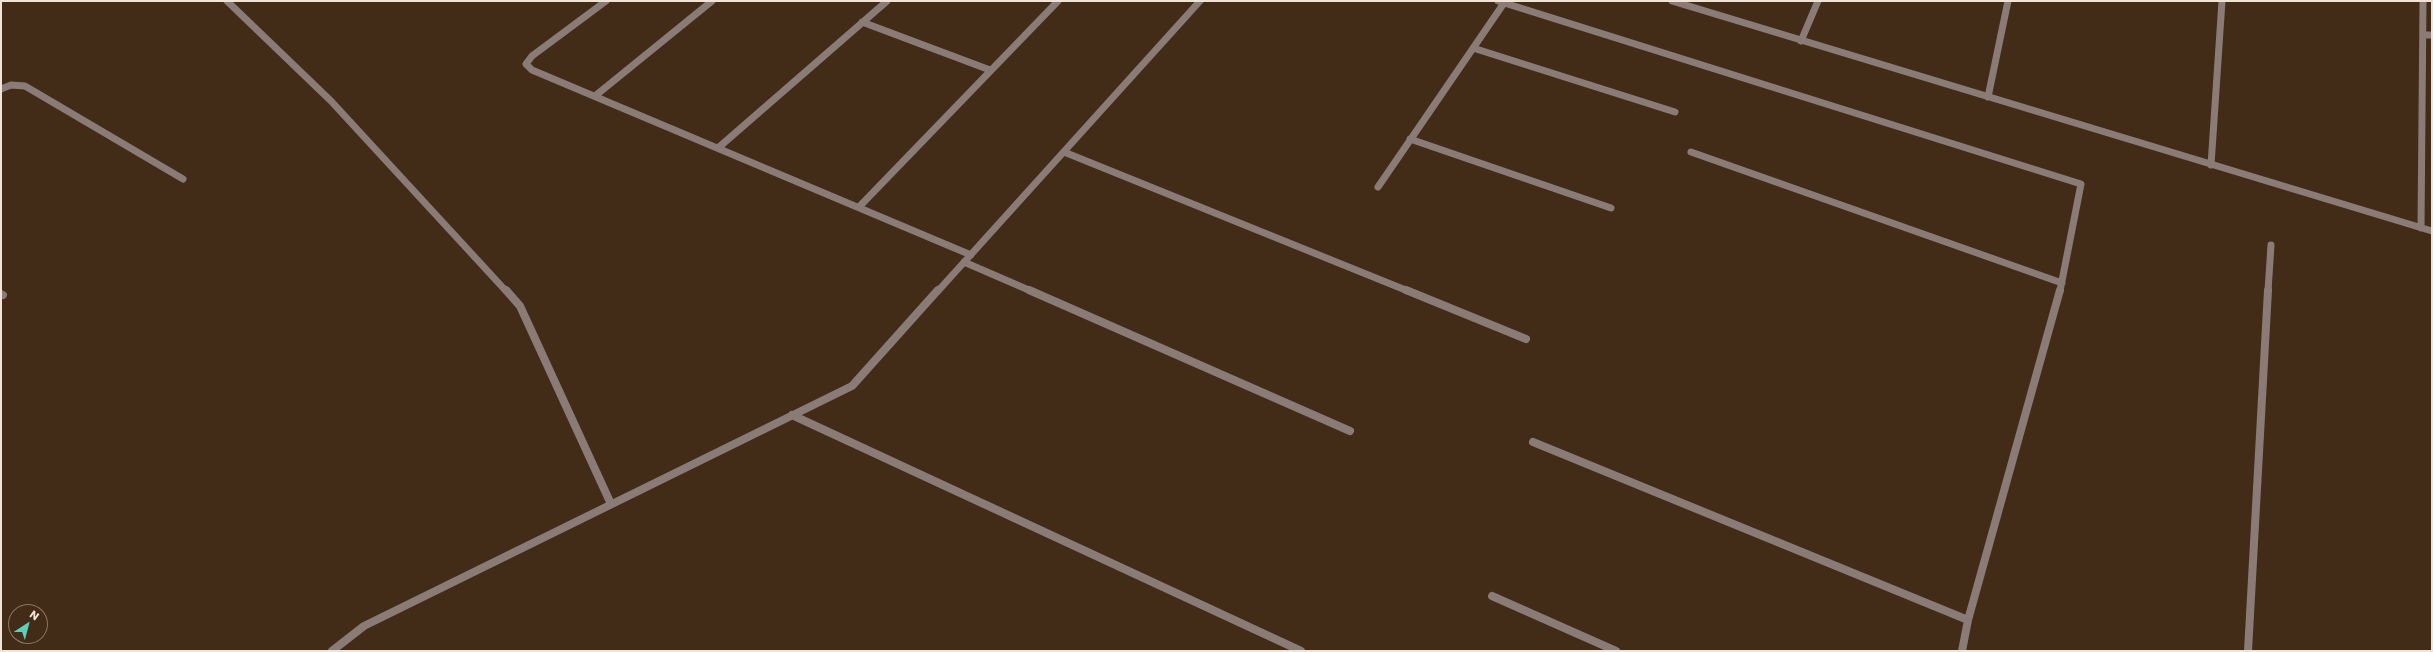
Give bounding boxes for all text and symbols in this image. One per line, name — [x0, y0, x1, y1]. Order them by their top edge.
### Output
north arrow — [8, 604, 48, 644]
text: N — [26, 606, 43, 624]

